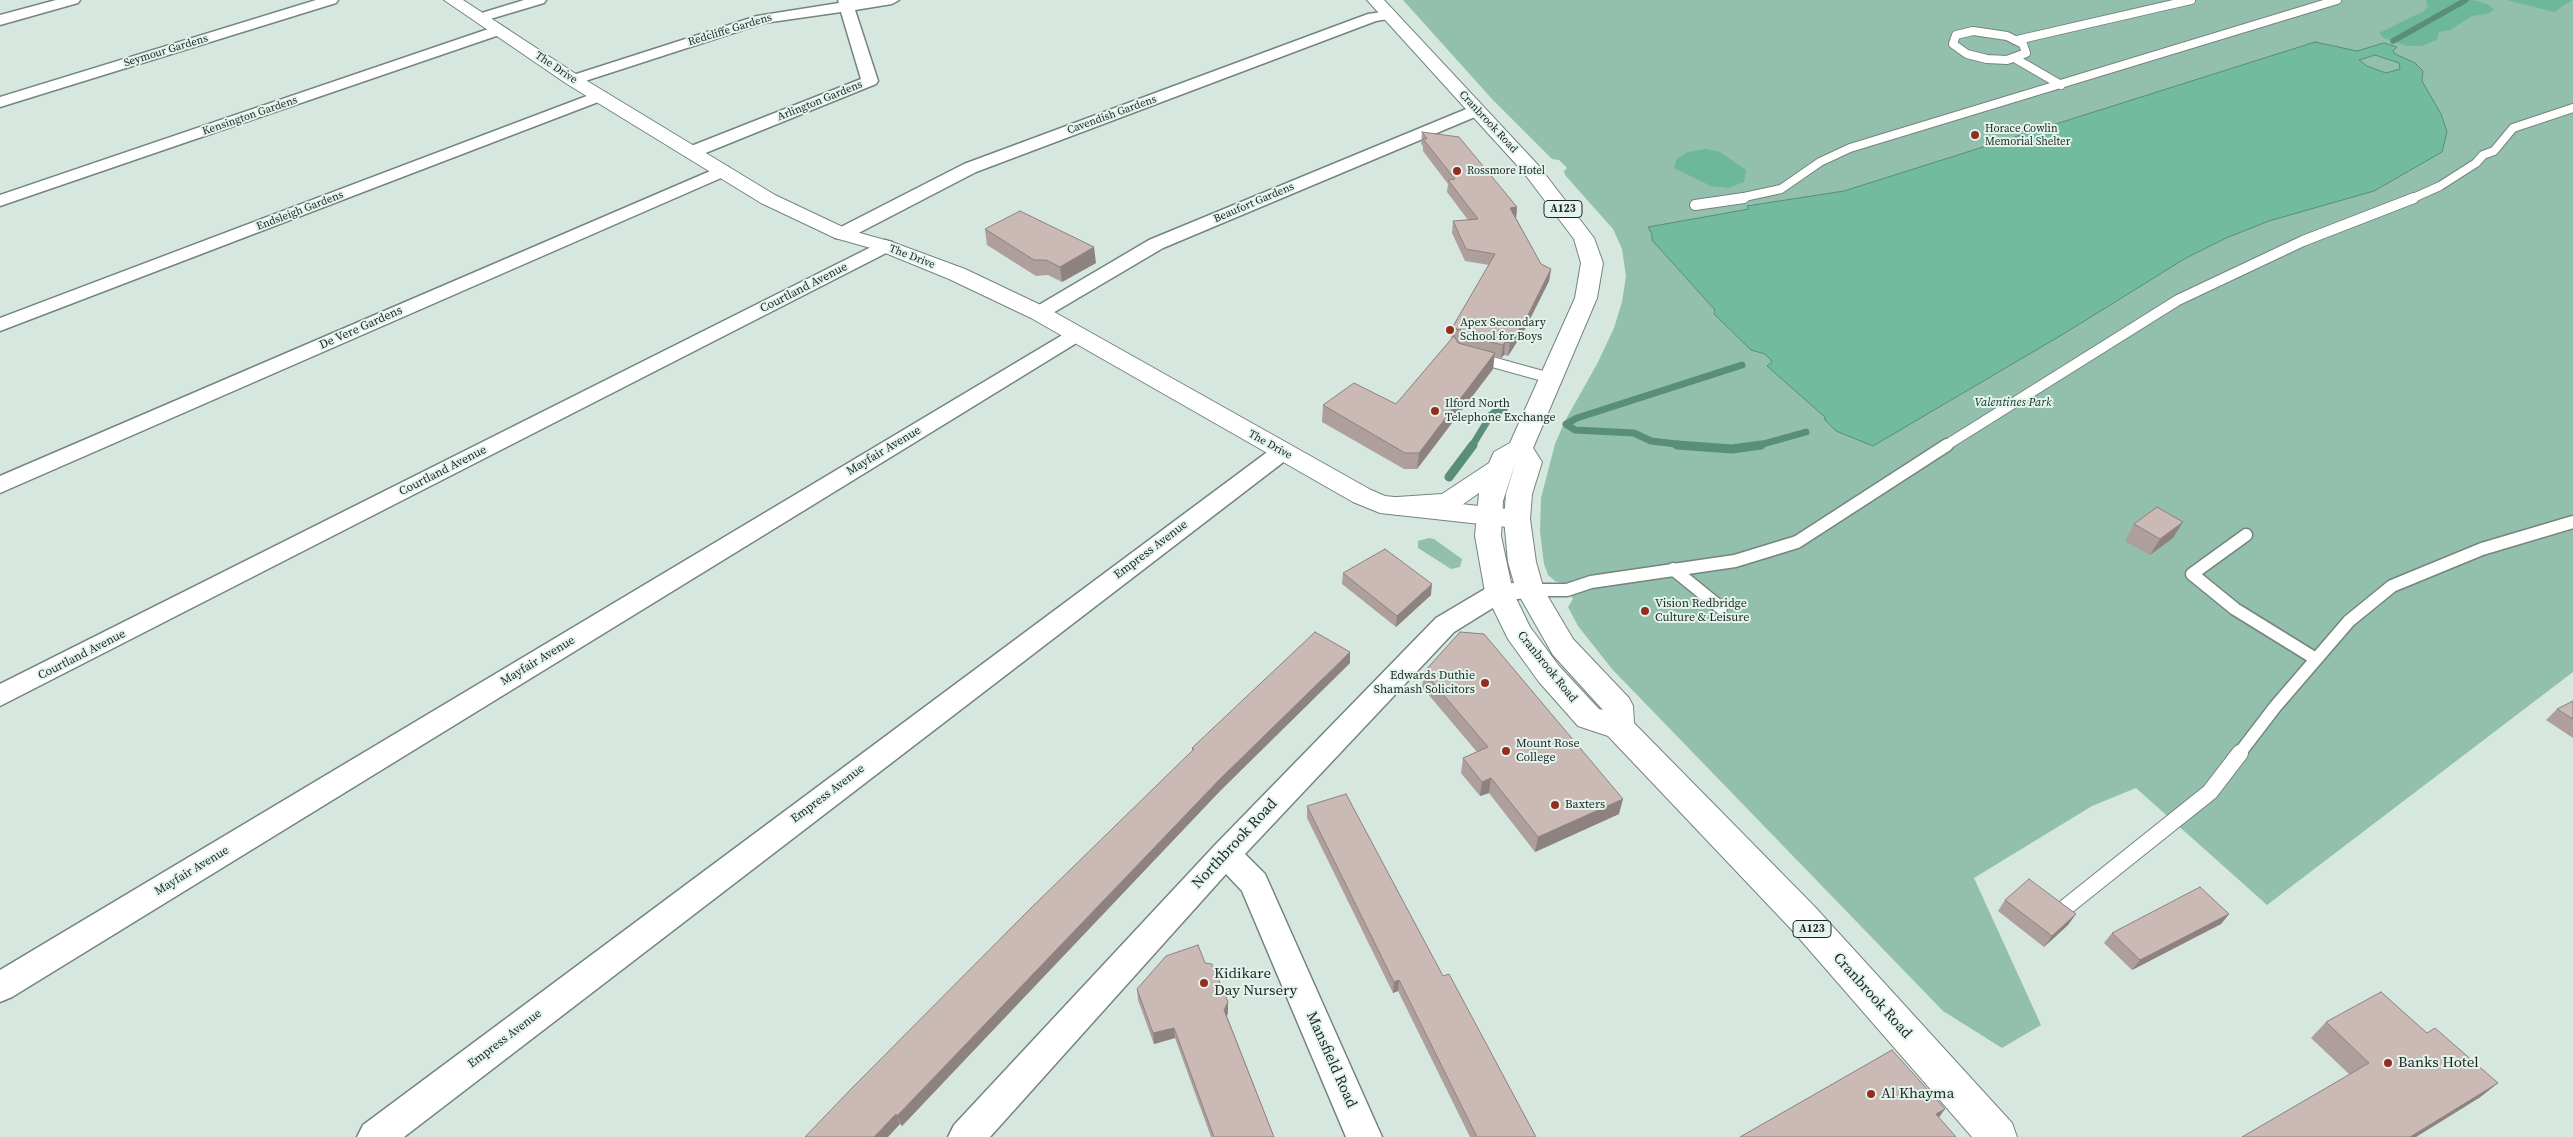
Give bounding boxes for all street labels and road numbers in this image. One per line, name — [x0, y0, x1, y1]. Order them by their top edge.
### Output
street label: Redcliffe Gardens — [687, 11, 773, 49]
street label: Seymour Gardens — [122, 32, 210, 70]
street label: The Drive — [532, 49, 580, 87]
street label: Arlington Gardens — [776, 78, 864, 124]
street label: Cranbrook Road — [1456, 88, 1520, 156]
street label: Cavendish Gardens — [1066, 93, 1158, 137]
street label: Kensington Gardens — [201, 94, 299, 138]
street label: Beaufort Gardens — [1212, 180, 1296, 226]
street label: Endsleigh Gardens — [255, 188, 345, 234]
road number: A123 — [1544, 200, 1582, 218]
street label: The Drive — [887, 242, 937, 272]
street label: Courtland Avenue — [758, 260, 850, 316]
street label: De Vere Gardens — [317, 303, 405, 353]
street label: Mayfair Avenue — [844, 423, 924, 479]
street label: The Drive — [1246, 428, 1294, 462]
street label: Courtland Avenue — [397, 443, 489, 499]
street label: Empress Avenue — [1111, 518, 1191, 582]
street label: Courtland Avenue — [36, 627, 128, 683]
street label: Cranbrook Road — [1514, 629, 1580, 705]
street label: Mayfair Avenue — [498, 633, 578, 689]
street label: Empress Avenue — [788, 762, 868, 826]
street label: Northbrook Road — [1189, 795, 1281, 893]
street label: Mayfair Avenue — [152, 843, 232, 899]
road number: A123 — [1793, 921, 1831, 938]
street label: Cranbrook Road — [1829, 949, 1915, 1043]
street label: Empress Avenue — [465, 1007, 545, 1071]
street label: Mansfield Road — [1302, 1009, 1360, 1111]

